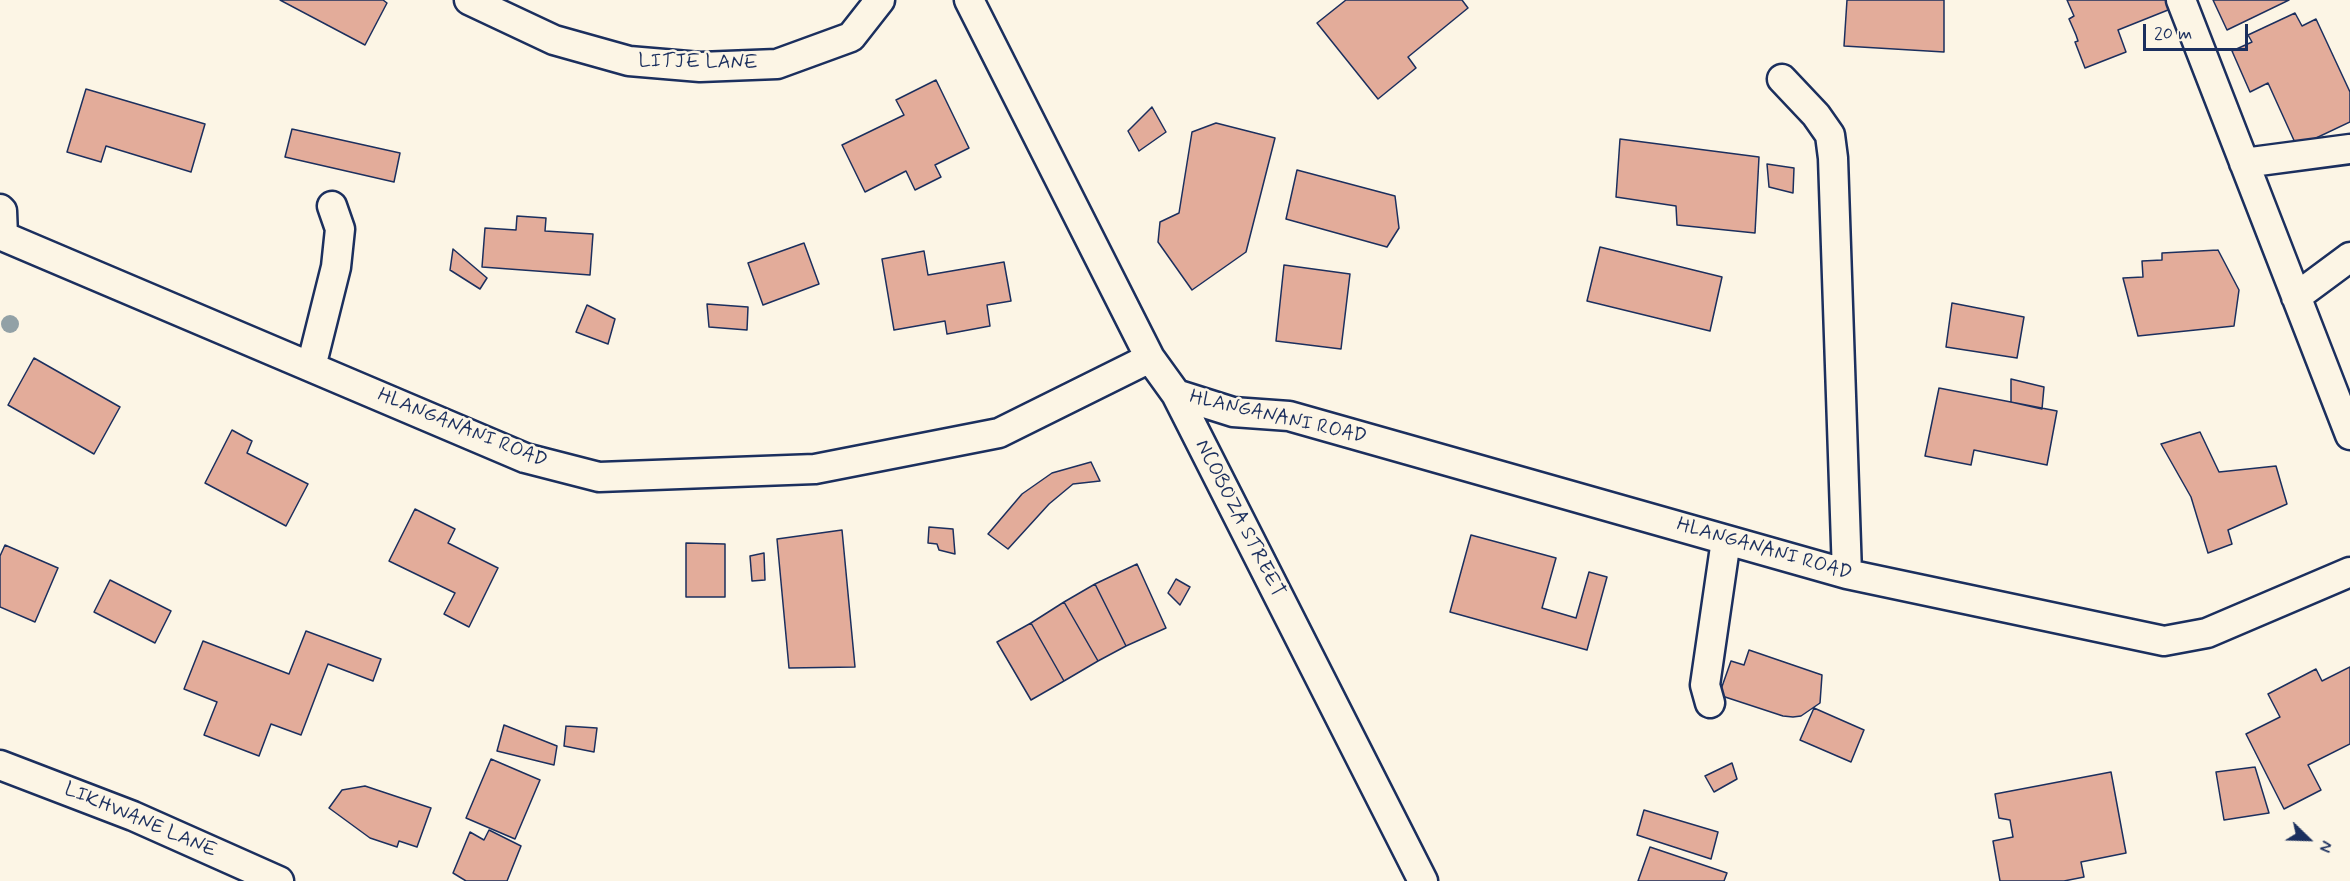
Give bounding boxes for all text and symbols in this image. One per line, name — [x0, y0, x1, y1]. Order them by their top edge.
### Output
scale bar — [2146, 12, 2251, 50]
text: 20 m — [2154, 22, 2192, 46]
street label: LITJE LANE — [638, 50, 758, 76]
street label: HLANGANANI ROAD — [374, 384, 550, 474]
street label: HLANGANANI ROAD — [1187, 386, 1369, 450]
street label: NCOBOZA STREET — [1189, 436, 1289, 602]
street label: HLANGANANI ROAD — [1674, 514, 1854, 586]
street label: LIKHWANE LANE — [60, 778, 220, 864]
north arrow — [2278, 809, 2338, 869]
text: N — [2313, 837, 2337, 855]

